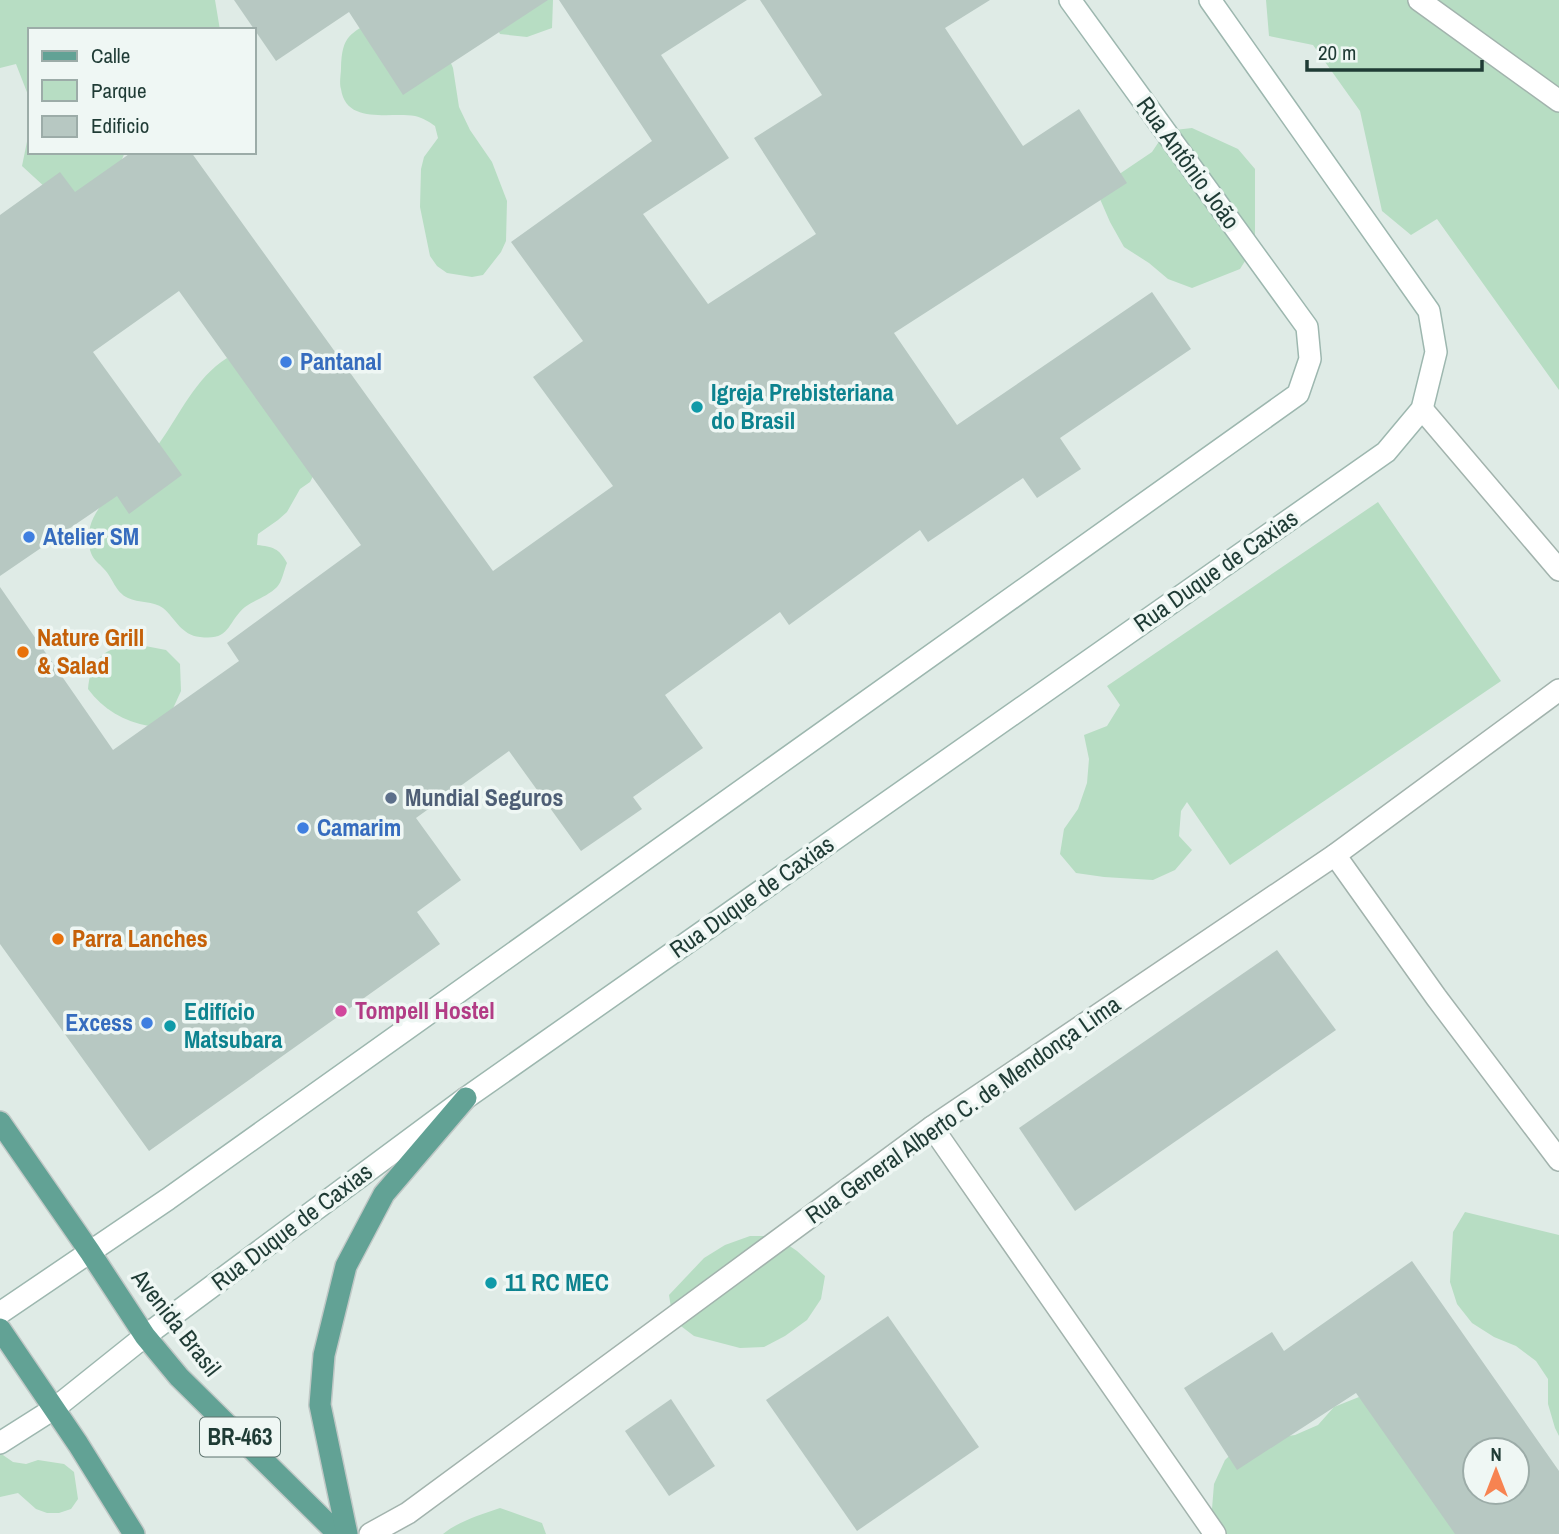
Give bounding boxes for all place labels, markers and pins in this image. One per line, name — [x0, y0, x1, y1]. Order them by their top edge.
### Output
place label: Pantanal — [300, 345, 382, 377]
marker: Pantanal — [278, 354, 294, 370]
place label: Igreja Prebisteriana do Brasil — [711, 376, 894, 436]
marker: Igreja Prebisteriana do Brasil — [689, 399, 705, 415]
place label: Atelier SM — [43, 520, 139, 552]
marker: Atelier SM — [21, 529, 37, 545]
place label: Nature Grill & Salad — [37, 621, 144, 681]
marker: Nature Grill & Salad — [15, 644, 31, 660]
place label: Mundial Seguros — [405, 781, 564, 813]
marker: Mundial Seguros — [383, 790, 399, 806]
place label: Camarim — [317, 811, 401, 843]
marker: Camarim — [295, 820, 311, 836]
place label: Parra Lanches — [72, 922, 208, 954]
marker: Parra Lanches — [50, 931, 66, 947]
place label: Tompell Hostel — [355, 994, 495, 1026]
place label: Edifício Matsubara — [184, 995, 282, 1055]
marker: Tompell Hostel — [333, 1003, 349, 1019]
place label: Excess — [65, 1006, 133, 1038]
marker: Excess — [139, 1015, 155, 1031]
marker: Edifício Matsubara — [162, 1018, 178, 1034]
place label: 11 RC MEC — [505, 1266, 609, 1298]
marker: 11 RC MEC — [483, 1275, 499, 1291]

